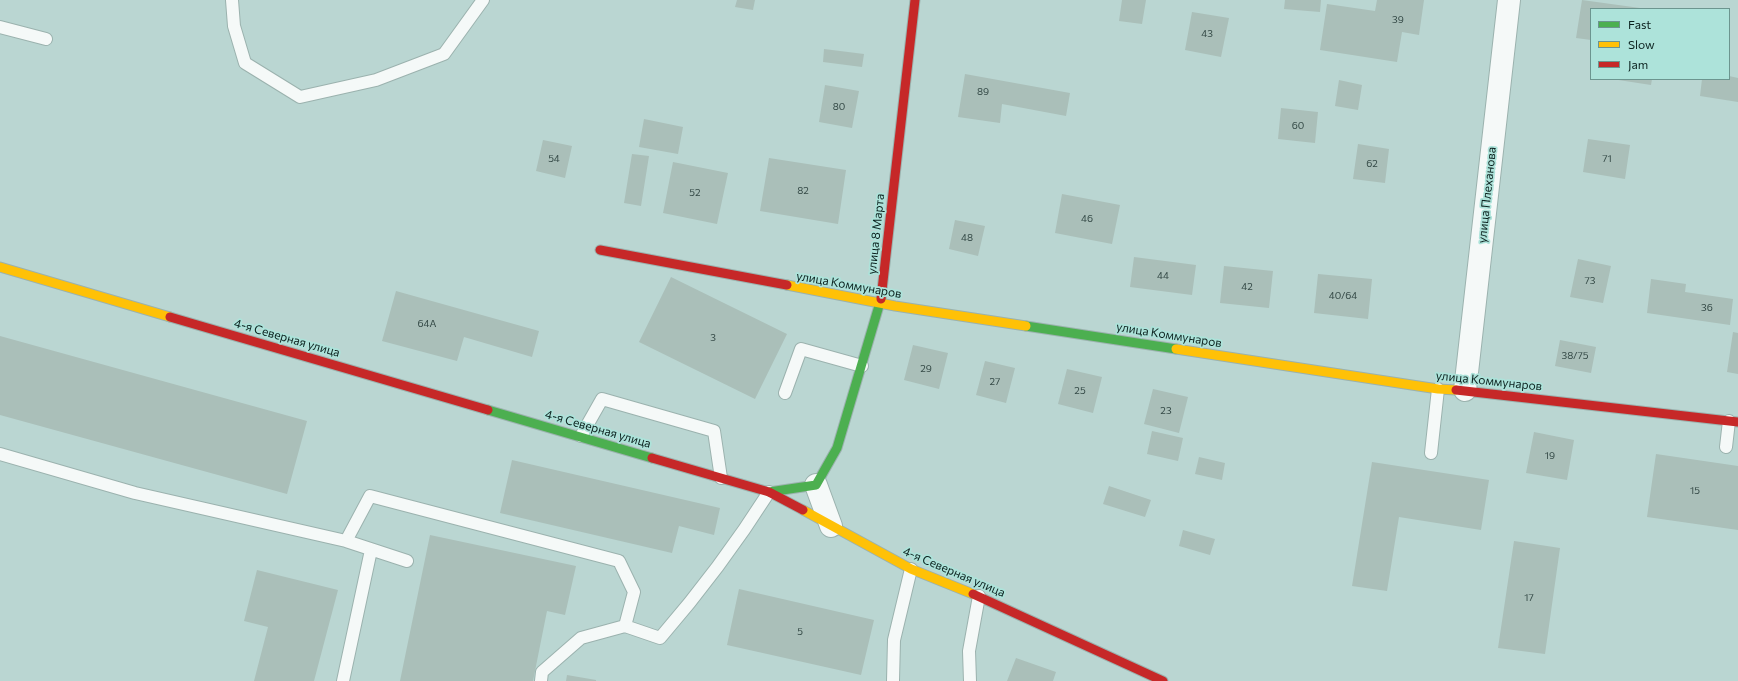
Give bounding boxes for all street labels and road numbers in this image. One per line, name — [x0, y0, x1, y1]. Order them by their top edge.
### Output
street label: улица Плеханова — [1475, 146, 1499, 244]
street label: улица 8 Марта — [865, 193, 887, 275]
street label: улица Коммунаров — [795, 269, 903, 301]
street label: 4-я Северная улица — [232, 316, 342, 360]
street label: улица Коммунаров — [1115, 320, 1223, 350]
street label: улица Коммунаров — [1435, 368, 1543, 394]
street label: 4-я Северная улица — [543, 407, 653, 451]
street label: 4-я Северная улица — [901, 544, 1007, 600]

